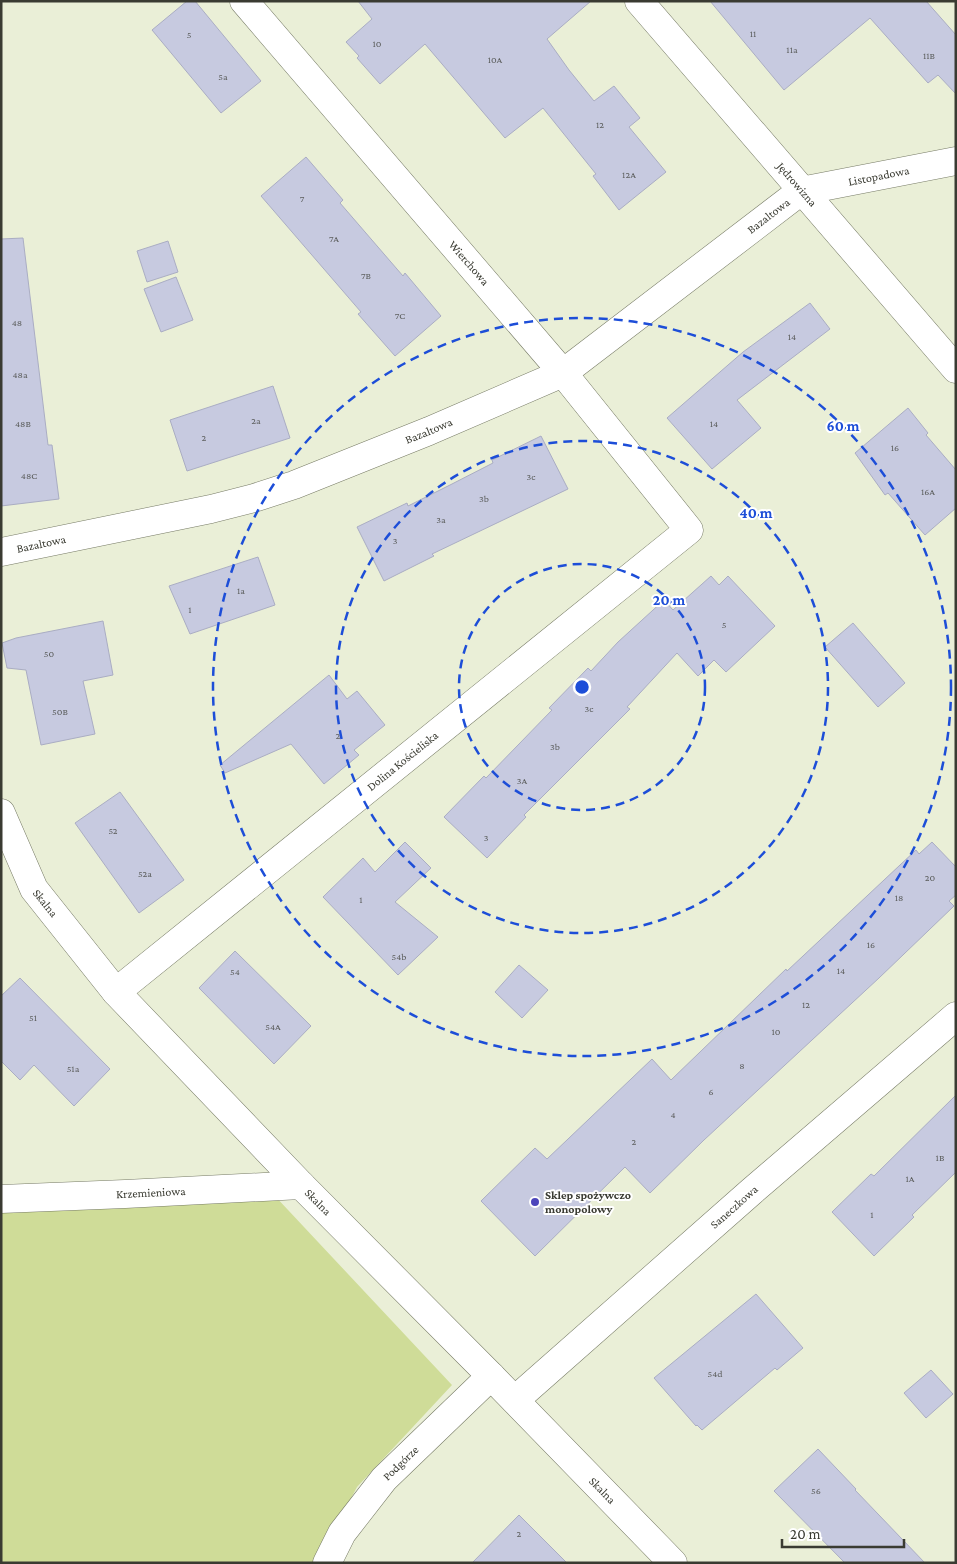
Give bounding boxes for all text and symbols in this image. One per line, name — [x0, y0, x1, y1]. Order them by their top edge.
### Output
house number: 11 — [750, 28, 756, 39]
house number: 5 — [187, 29, 192, 40]
house number: 10 — [373, 38, 382, 49]
house number: 11a — [786, 44, 798, 55]
house number: 11B — [923, 50, 936, 61]
house number: 10A — [488, 54, 503, 65]
house number: 5a — [218, 71, 228, 82]
house number: 12 — [596, 119, 604, 130]
street label: Jędrowizna — [773, 158, 820, 210]
street label: Listopadowa — [847, 163, 911, 189]
house number: 12A — [622, 169, 636, 180]
house number: 7 — [300, 193, 305, 204]
street label: Bazaltowa — [744, 195, 793, 237]
house number: 7A — [329, 233, 339, 244]
street label: Wierchowa — [446, 238, 493, 289]
house number: 7B — [361, 270, 372, 281]
house number: 7C — [395, 310, 405, 321]
house number: 48 — [12, 317, 22, 328]
house number: 14 — [788, 331, 796, 342]
house number: 48a — [12, 369, 28, 380]
house number: 2a — [251, 415, 261, 426]
street label: Bazaltowa — [403, 415, 455, 447]
house number: 48B — [15, 418, 32, 429]
house number: 14 — [710, 418, 718, 429]
text: 60 m — [827, 418, 860, 434]
house number: 2 — [202, 432, 207, 443]
house number: 16 — [891, 442, 899, 453]
house number: 48C — [21, 470, 37, 481]
house number: 3c — [527, 471, 536, 482]
house number: 16A — [921, 486, 935, 497]
house number: 3b — [479, 493, 489, 504]
text: 40 m — [740, 505, 773, 521]
house number: 3a — [436, 514, 446, 525]
street label: Bazaltowa — [15, 532, 68, 556]
house number: 3 — [393, 535, 398, 546]
house number: 1a — [237, 585, 245, 596]
text: 20 m — [653, 592, 685, 608]
house number: 1 — [188, 604, 192, 615]
house number: 5 — [722, 619, 727, 630]
house number: 50 — [44, 648, 55, 659]
centre of rings — [573, 678, 591, 696]
house number: 3c — [585, 703, 594, 714]
house number: 50B — [52, 706, 68, 717]
street label: Dolina Kościeliska — [364, 728, 441, 794]
house number: 2 — [336, 730, 341, 741]
house number: 3b — [550, 741, 560, 752]
house number: 3A — [517, 775, 527, 786]
house number: 52 — [108, 825, 118, 836]
house number: 3 — [484, 832, 489, 843]
house number: 52a — [138, 868, 152, 879]
house number: 20 — [925, 872, 936, 883]
street label: Skalna — [30, 886, 61, 920]
house number: 18 — [895, 892, 903, 903]
house number: 1 — [359, 894, 363, 905]
house number: 16 — [867, 939, 875, 950]
house number: 54b — [392, 951, 406, 962]
house number: 14 — [837, 965, 845, 976]
house number: 54 — [230, 966, 240, 977]
house number: 12 — [802, 999, 810, 1010]
house number: 51 — [29, 1012, 37, 1023]
house number: 54A — [265, 1021, 281, 1032]
house number: 10 — [772, 1026, 781, 1037]
house number: 8 — [739, 1060, 745, 1071]
house number: 51a — [67, 1063, 80, 1074]
house number: 6 — [708, 1086, 714, 1097]
house number: 4 — [670, 1109, 676, 1120]
house number: 2 — [632, 1136, 637, 1147]
house number: 1B — [936, 1152, 945, 1163]
house number: 1A — [905, 1173, 915, 1184]
street label: Saneczkowa — [707, 1182, 761, 1232]
street label: Krzemieniowa — [116, 1184, 186, 1201]
street label: Skalna — [302, 1186, 335, 1219]
place label: Sklep spożywczo monopolowy — [545, 1188, 631, 1216]
marker: Sklep spożywczo monopolowy — [529, 1196, 541, 1208]
house number: 1 — [870, 1209, 874, 1220]
house number: 54d — [707, 1368, 723, 1379]
street label: Podgórze — [380, 1443, 421, 1483]
street label: Skalna — [586, 1474, 619, 1507]
house number: 56 — [811, 1485, 821, 1496]
scale bar — [782, 1516, 904, 1548]
text: 20 m — [790, 1526, 821, 1542]
house number: 2 — [517, 1528, 522, 1539]

